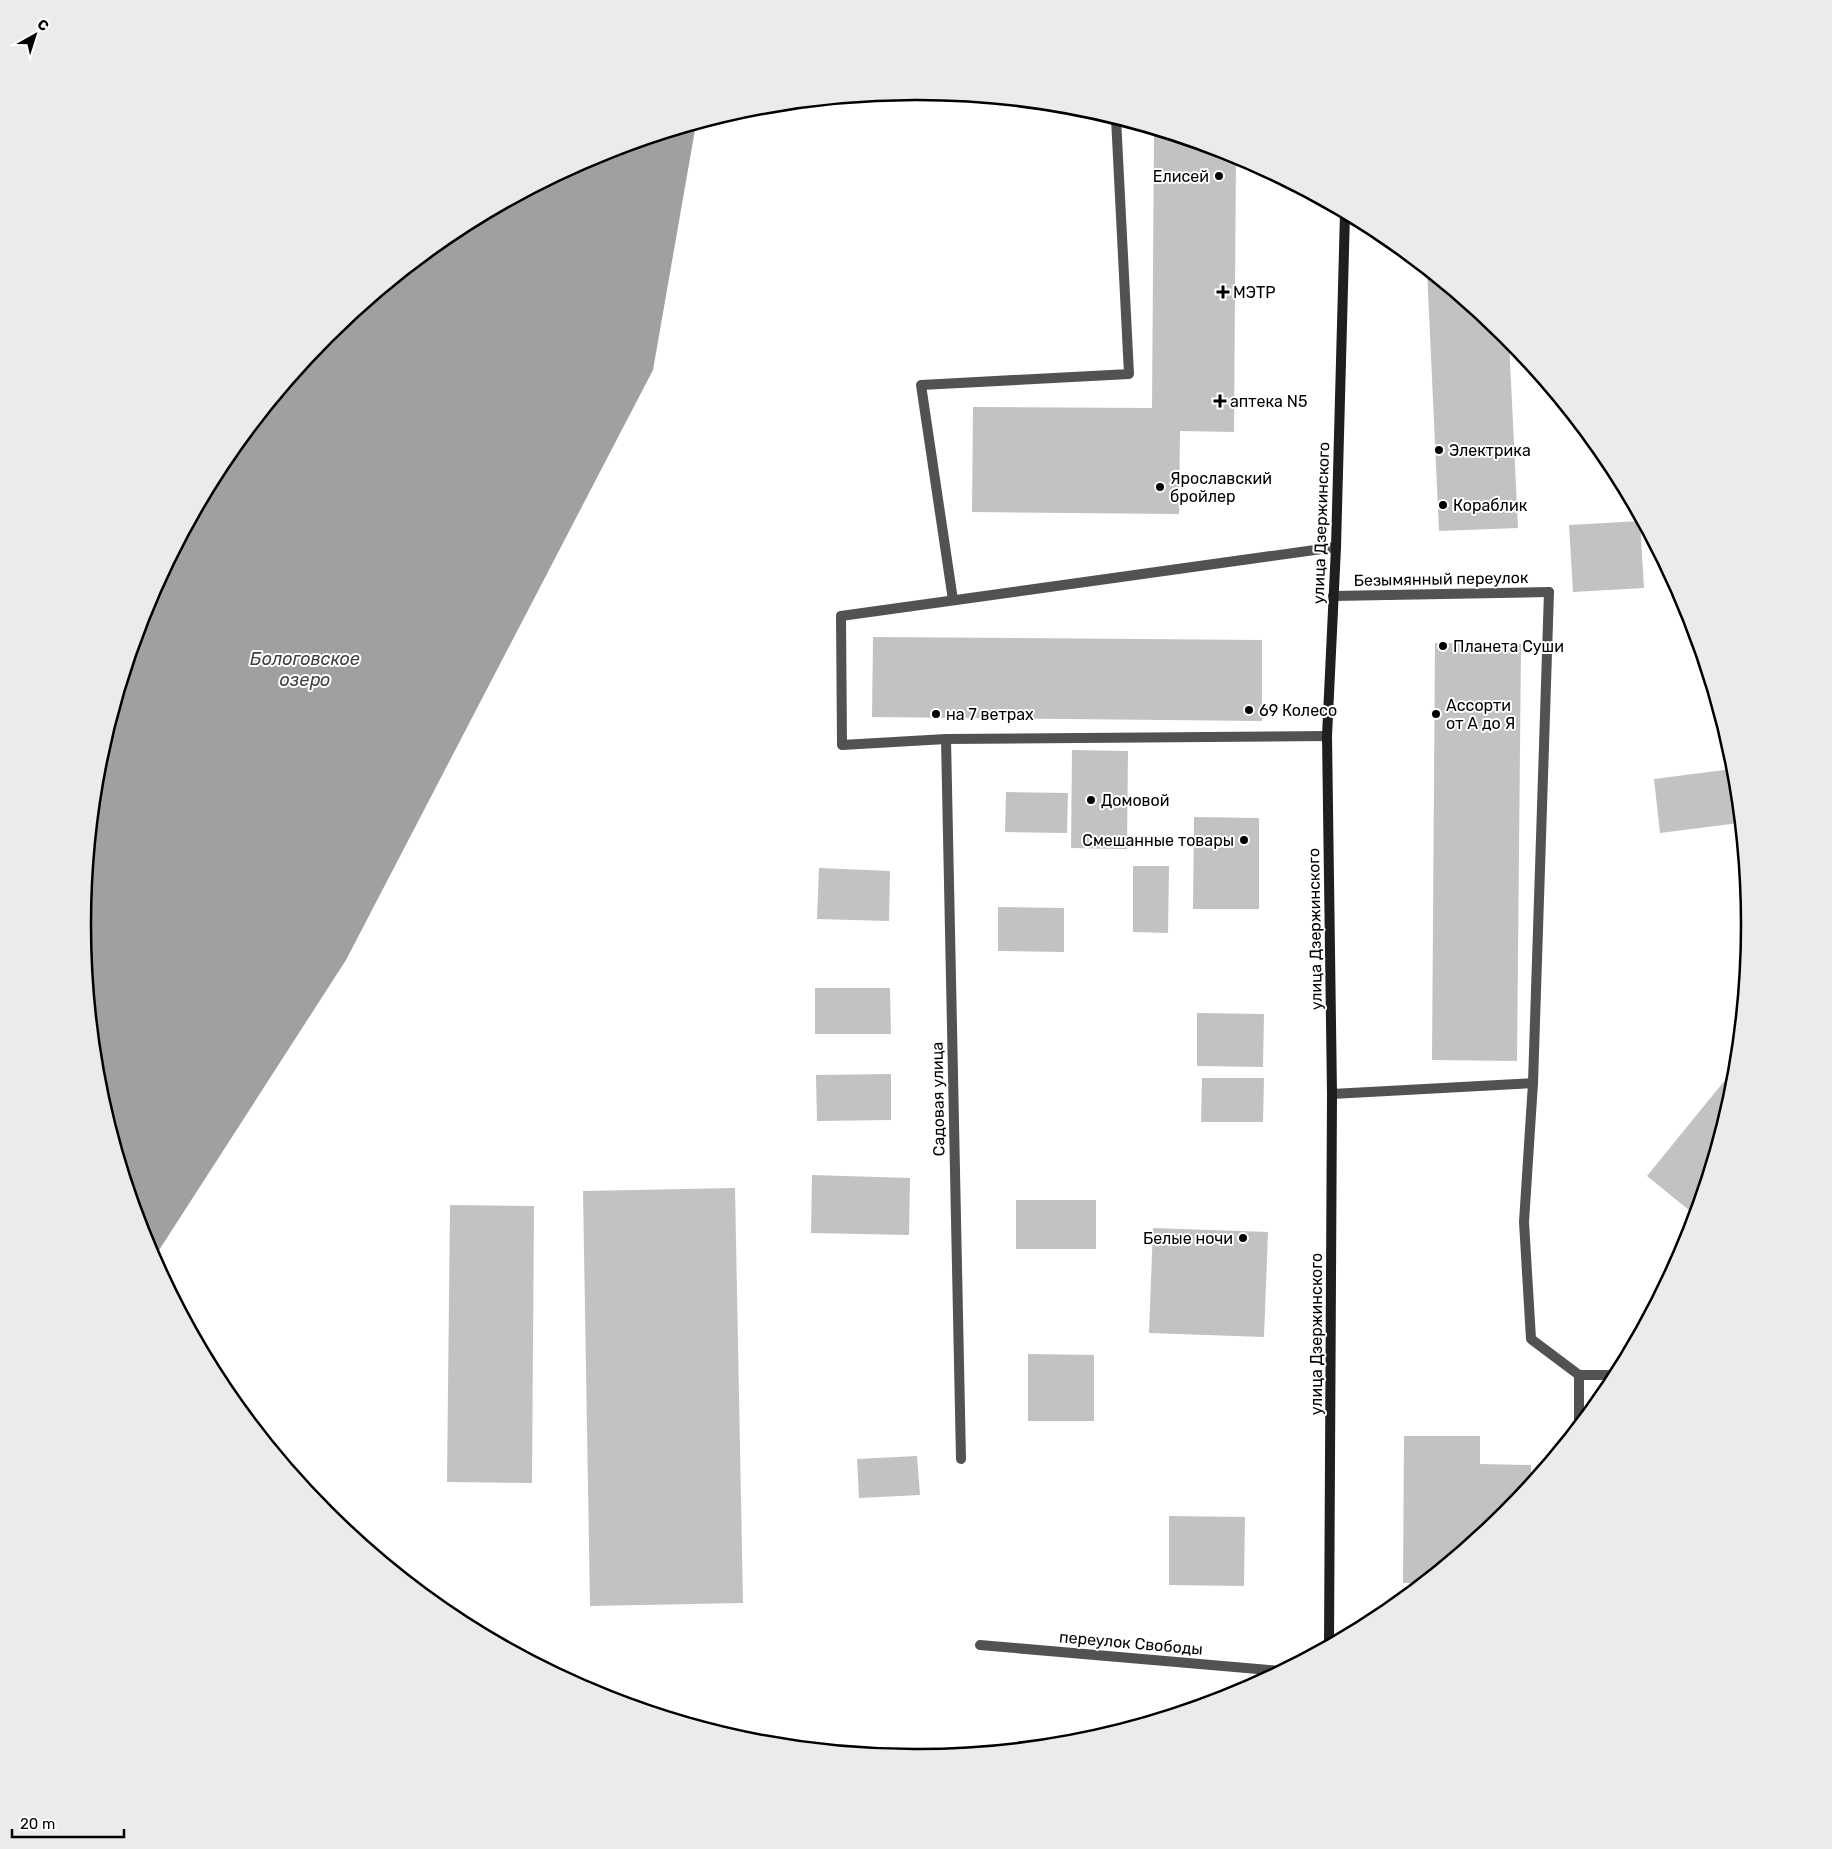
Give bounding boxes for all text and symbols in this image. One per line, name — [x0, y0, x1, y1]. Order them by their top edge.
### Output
north arrow — [10, 10, 60, 60]
text: С — [34, 16, 52, 35]
place label: Елисей — [1153, 167, 1209, 186]
marker: Елисей — [1213, 170, 1225, 182]
place label: МЭТР — [1233, 283, 1276, 302]
marker: МЭТР — [1217, 286, 1229, 298]
place label: аптека N5 — [1230, 392, 1307, 411]
marker: аптека N5 — [1214, 395, 1226, 407]
place label: Электрика — [1449, 441, 1531, 460]
street label: улица Дзержинского — [1309, 442, 1333, 604]
marker: Электрика — [1433, 444, 1445, 456]
place label: Ярославский бройлер — [1170, 469, 1272, 506]
marker: Ярославский бройлер — [1154, 481, 1166, 493]
place label: Кораблик — [1453, 496, 1528, 515]
marker: Кораблик — [1437, 499, 1449, 511]
street label: Безымянный переулок — [1353, 568, 1529, 590]
place label: Планета Суши — [1453, 637, 1564, 656]
marker: Планета Суши — [1437, 640, 1449, 652]
water label: Бологовское озеро — [250, 648, 360, 691]
place label: Ассорти от А до Я — [1446, 696, 1515, 733]
place label: 69 Колесо — [1259, 701, 1337, 720]
marker: 69 Колесо — [1243, 704, 1255, 716]
place label: на 7 ветрах — [946, 705, 1034, 724]
marker: на 7 ветрах — [930, 708, 942, 720]
marker: Ассорти от А до Я — [1430, 708, 1442, 720]
place label: Домовой — [1101, 791, 1170, 810]
marker: Домовой — [1085, 794, 1097, 806]
place label: Смешанные товары — [1082, 831, 1234, 850]
marker: Смешанные товары — [1238, 834, 1250, 846]
street label: улица Дзержинского — [1304, 848, 1326, 1010]
street label: Садовая улица — [928, 1041, 948, 1157]
place label: Белые ночи — [1143, 1229, 1233, 1248]
marker: Белые ночи — [1237, 1232, 1249, 1244]
street label: улица Дзержинского — [1307, 1253, 1326, 1415]
street label: переулок Свободы — [1058, 1627, 1204, 1659]
scale bar — [12, 1806, 125, 1838]
text: 20 m — [20, 1815, 55, 1833]

